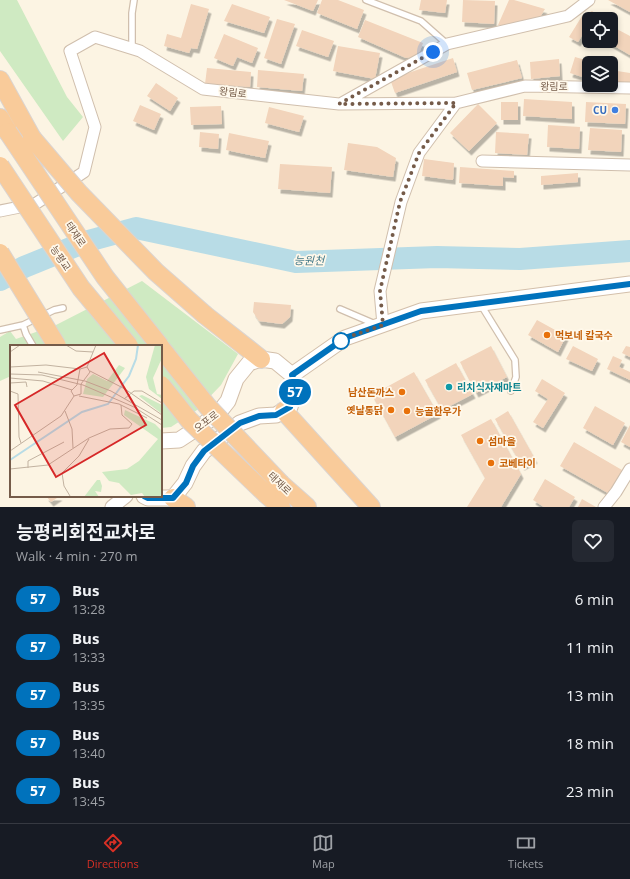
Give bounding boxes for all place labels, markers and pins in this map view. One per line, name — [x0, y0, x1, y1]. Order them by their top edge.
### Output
place label: CU — [593, 103, 607, 117]
marker: CU — [610, 105, 620, 115]
place label: 먹보네 칼국수 — [555, 328, 613, 342]
marker: 먹보네 칼국수 — [542, 330, 552, 340]
unlabelled marker — [332, 332, 350, 350]
place label: 리치식자재마트 — [457, 380, 521, 394]
marker: 리치식자재마트 — [444, 382, 454, 392]
place label: 남산돈까스 — [348, 385, 394, 399]
marker: 남산돈까스 — [397, 387, 407, 397]
place label: 옛날통닭 — [346, 403, 384, 417]
place label: 능골한우가 — [415, 404, 462, 418]
marker: 옛날통닭 — [386, 405, 396, 415]
marker: 능골한우가 — [402, 406, 412, 416]
place label: 섬마을 — [488, 434, 516, 448]
marker: 섬마을 — [475, 436, 485, 446]
place label: 코베타이 — [499, 456, 536, 470]
marker: 코베타이 — [486, 458, 496, 468]

